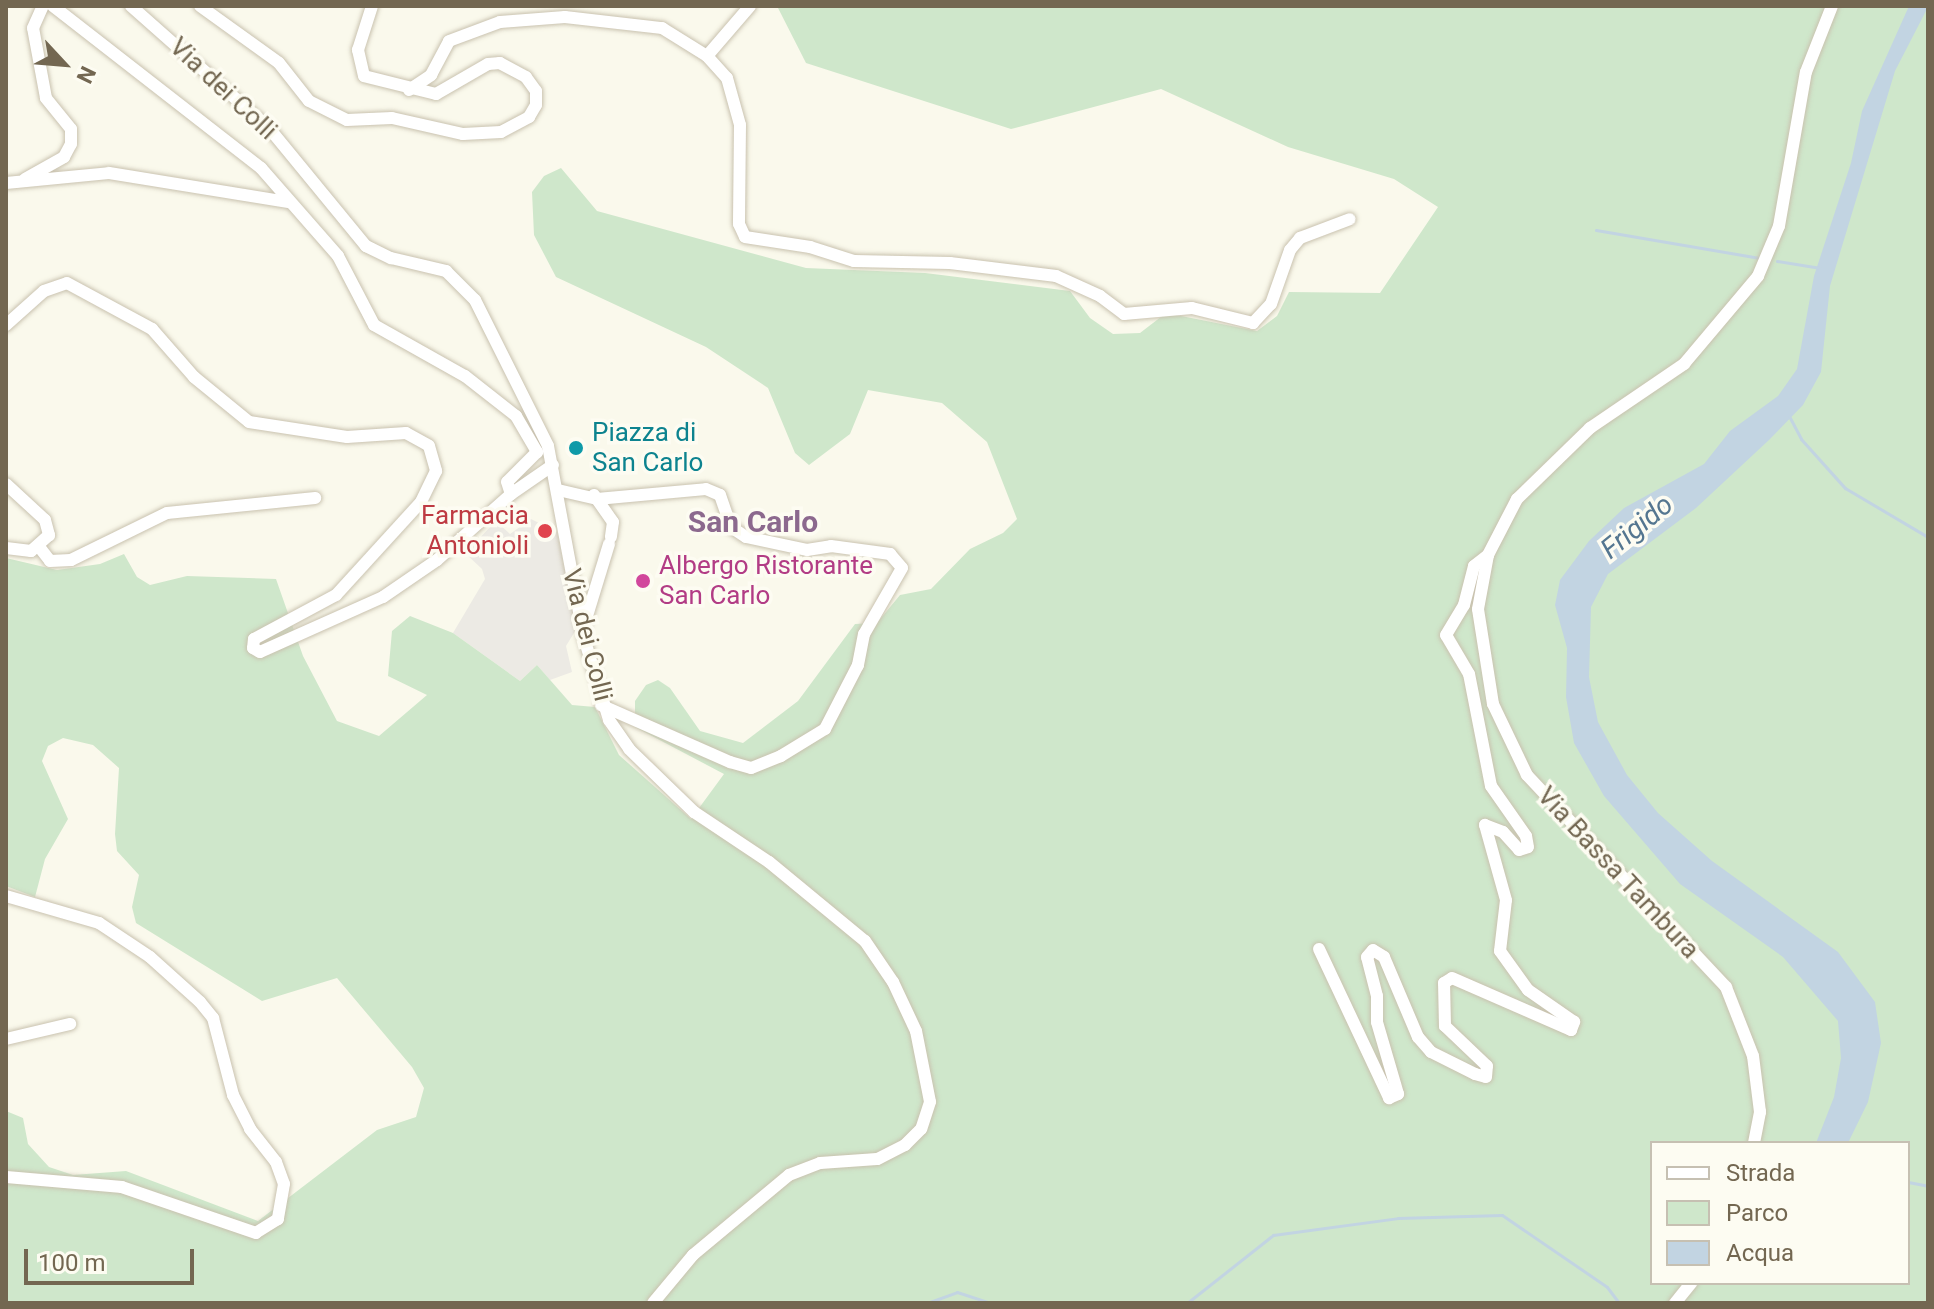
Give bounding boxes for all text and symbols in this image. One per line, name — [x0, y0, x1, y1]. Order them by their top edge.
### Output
north arrow — [24, 24, 104, 104]
street label: Via dei Colli — [163, 31, 283, 147]
text: N — [71, 62, 101, 87]
place label: Piazza di San Carlo — [592, 417, 703, 478]
marker: Piazza di San Carlo — [567, 439, 585, 457]
water label: Frigido — [1594, 488, 1680, 566]
place label: Farmacia Antonioli — [421, 500, 529, 562]
district label: San Carlo — [688, 504, 818, 540]
marker: Farmacia Antonioli — [536, 522, 554, 540]
place label: Albergo Ristorante San Carlo — [659, 550, 873, 612]
street label: Via dei Colli — [555, 566, 619, 704]
marker: Albergo Ristorante San Carlo — [634, 572, 652, 590]
street label: Via Bassa Tambura — [1530, 781, 1706, 965]
legend — [1650, 1141, 1910, 1285]
text: Strada — [1726, 1159, 1795, 1187]
text: Parco — [1726, 1199, 1788, 1227]
scale bar — [28, 1233, 198, 1283]
text: Acqua — [1726, 1239, 1794, 1267]
text: 100 m — [38, 1249, 105, 1277]

